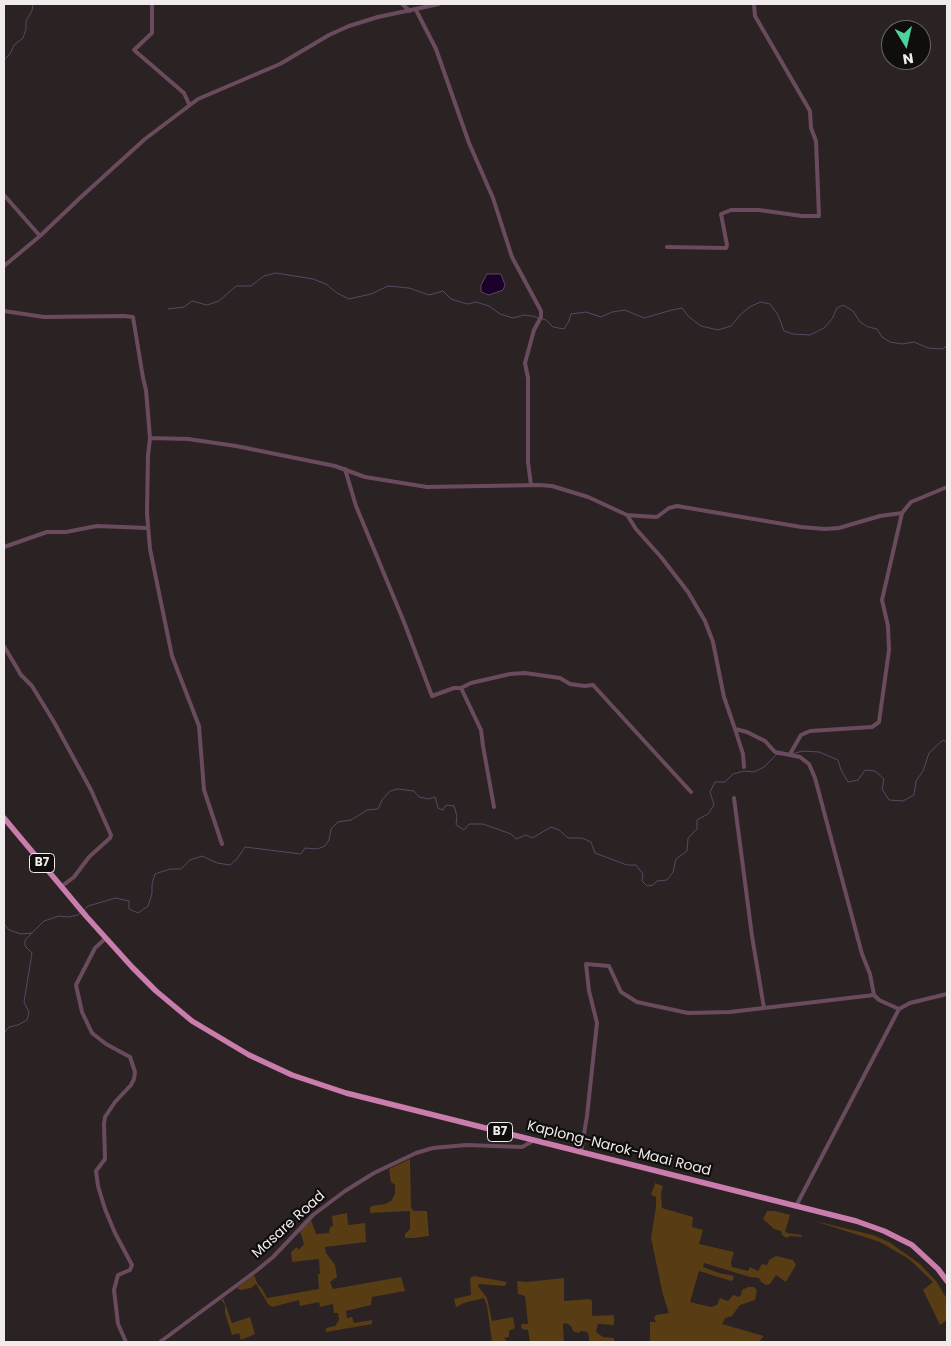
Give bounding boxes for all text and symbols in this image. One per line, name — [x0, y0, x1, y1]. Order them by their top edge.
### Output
north arrow — [881, 20, 931, 70]
text: N — [901, 48, 915, 70]
road number: B7 — [30, 854, 54, 872]
street label: Kaplong-Narok-Maai Road — [525, 1118, 713, 1180]
road number: B7 — [488, 1122, 512, 1142]
street label: Masare Road — [249, 1188, 329, 1262]

